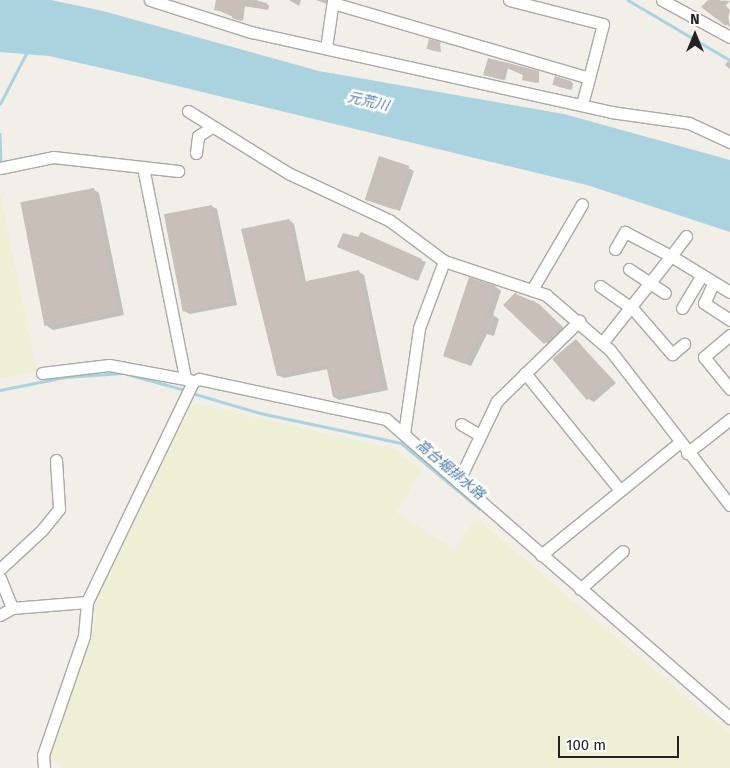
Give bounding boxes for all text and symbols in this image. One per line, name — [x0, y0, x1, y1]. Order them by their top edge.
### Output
north arrow — [670, 10, 720, 60]
text: N — [690, 11, 700, 28]
water label: 元荒川 — [346, 89, 390, 115]
water label: 高台堀排水路 — [412, 437, 488, 503]
scale bar — [560, 726, 681, 758]
text: 100 m — [566, 736, 606, 754]

